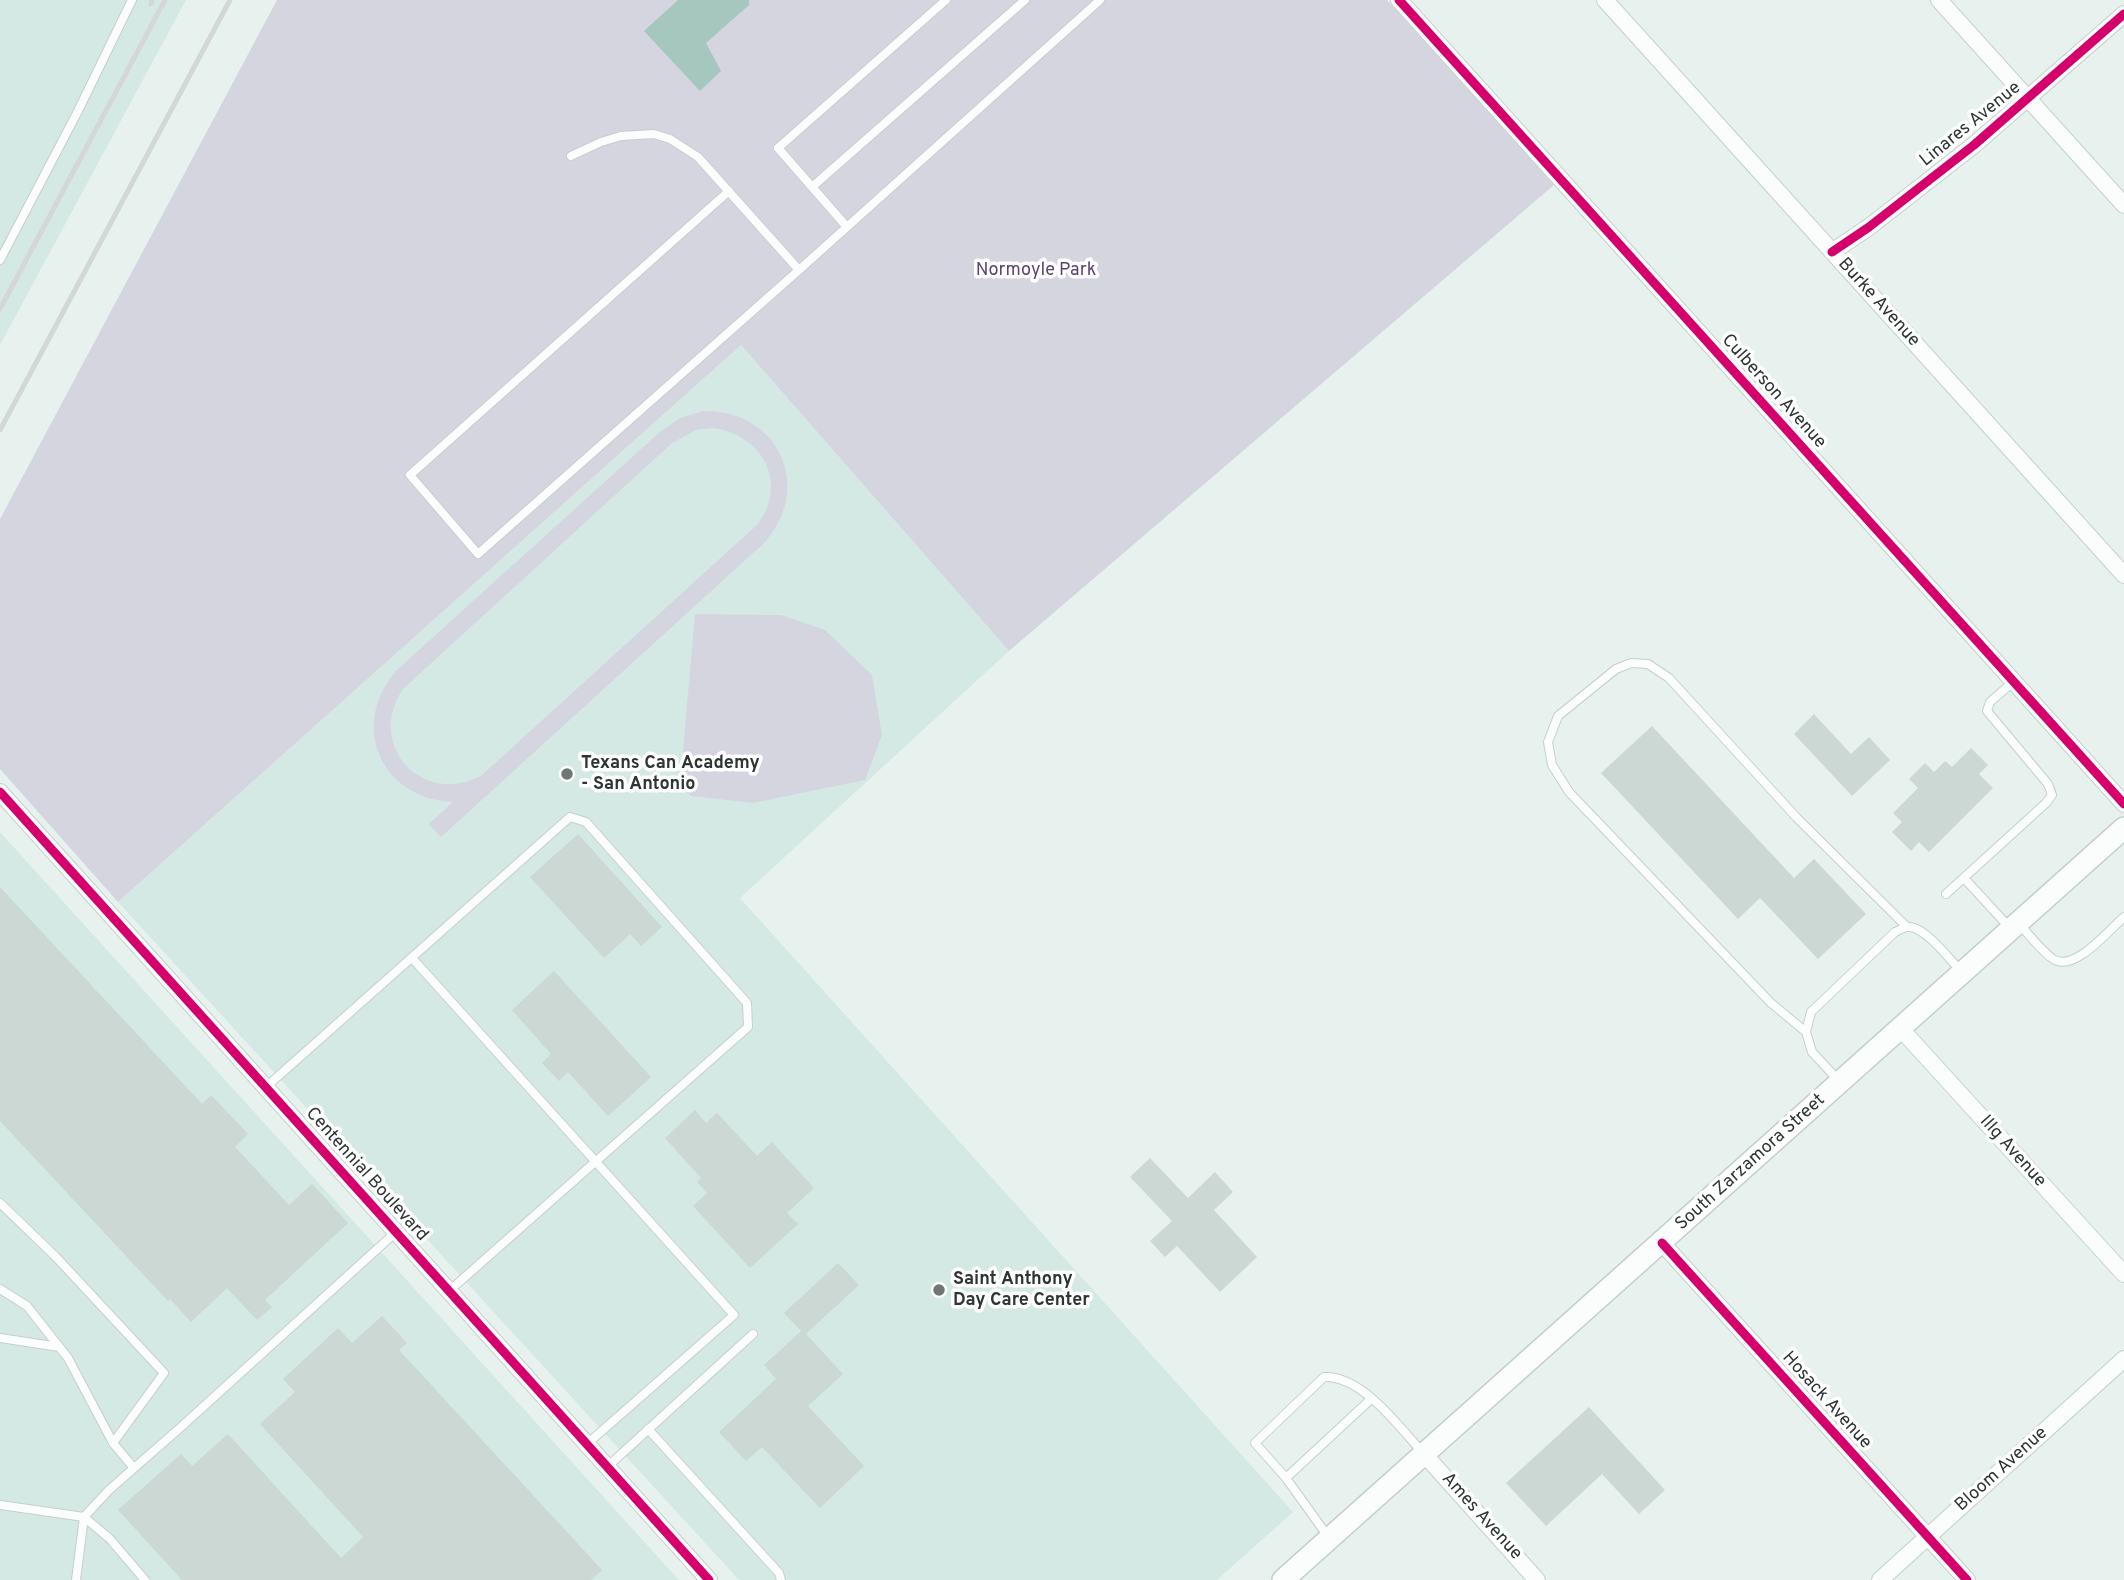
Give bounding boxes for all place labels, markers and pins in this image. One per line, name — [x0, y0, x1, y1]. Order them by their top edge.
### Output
place label: Texans Can Academy - San Antonio — [581, 753, 760, 796]
marker: Texans Can Academy - San Antonio — [559, 766, 575, 782]
place label: Saint Anthony Day Care Center — [953, 1269, 1090, 1312]
marker: Saint Anthony Day Care Center — [931, 1282, 947, 1298]

